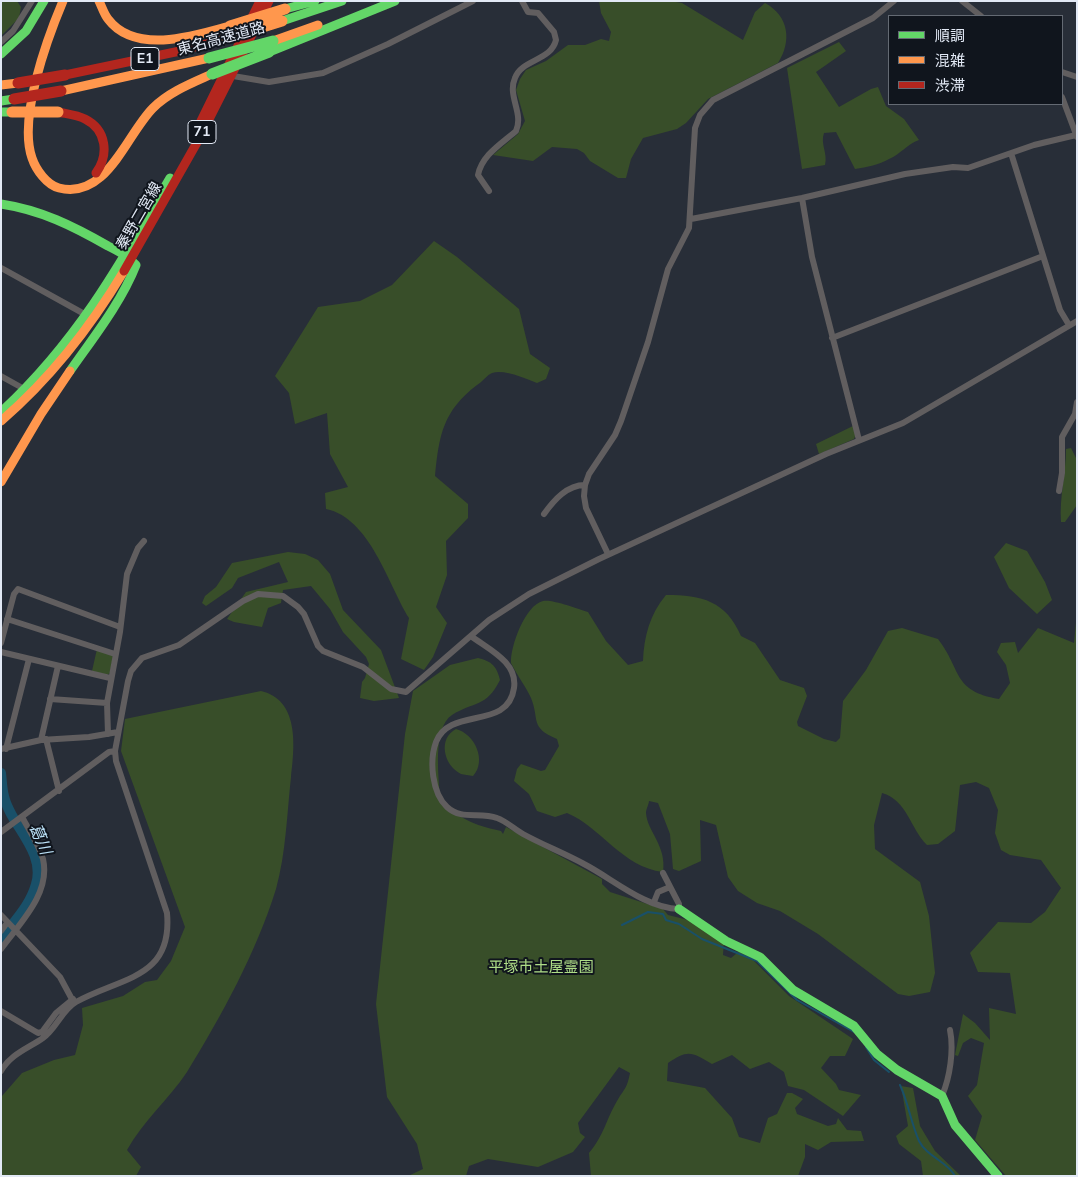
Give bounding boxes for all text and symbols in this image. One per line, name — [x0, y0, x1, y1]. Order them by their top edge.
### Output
legend — [888, 15, 1063, 105]
street label: 東名高速道路 — [175, 19, 267, 59]
text: 順調 — [935, 26, 965, 45]
road number: E1 — [131, 48, 159, 70]
text: 混雑 — [935, 51, 965, 70]
text: 渋滞 — [935, 76, 965, 95]
road number: 71 — [188, 120, 216, 144]
street label: 秦野二宮線 — [112, 179, 166, 253]
water label: 葛川 — [25, 821, 55, 857]
park label: 平塚市土屋霊園 — [489, 958, 593, 976]

